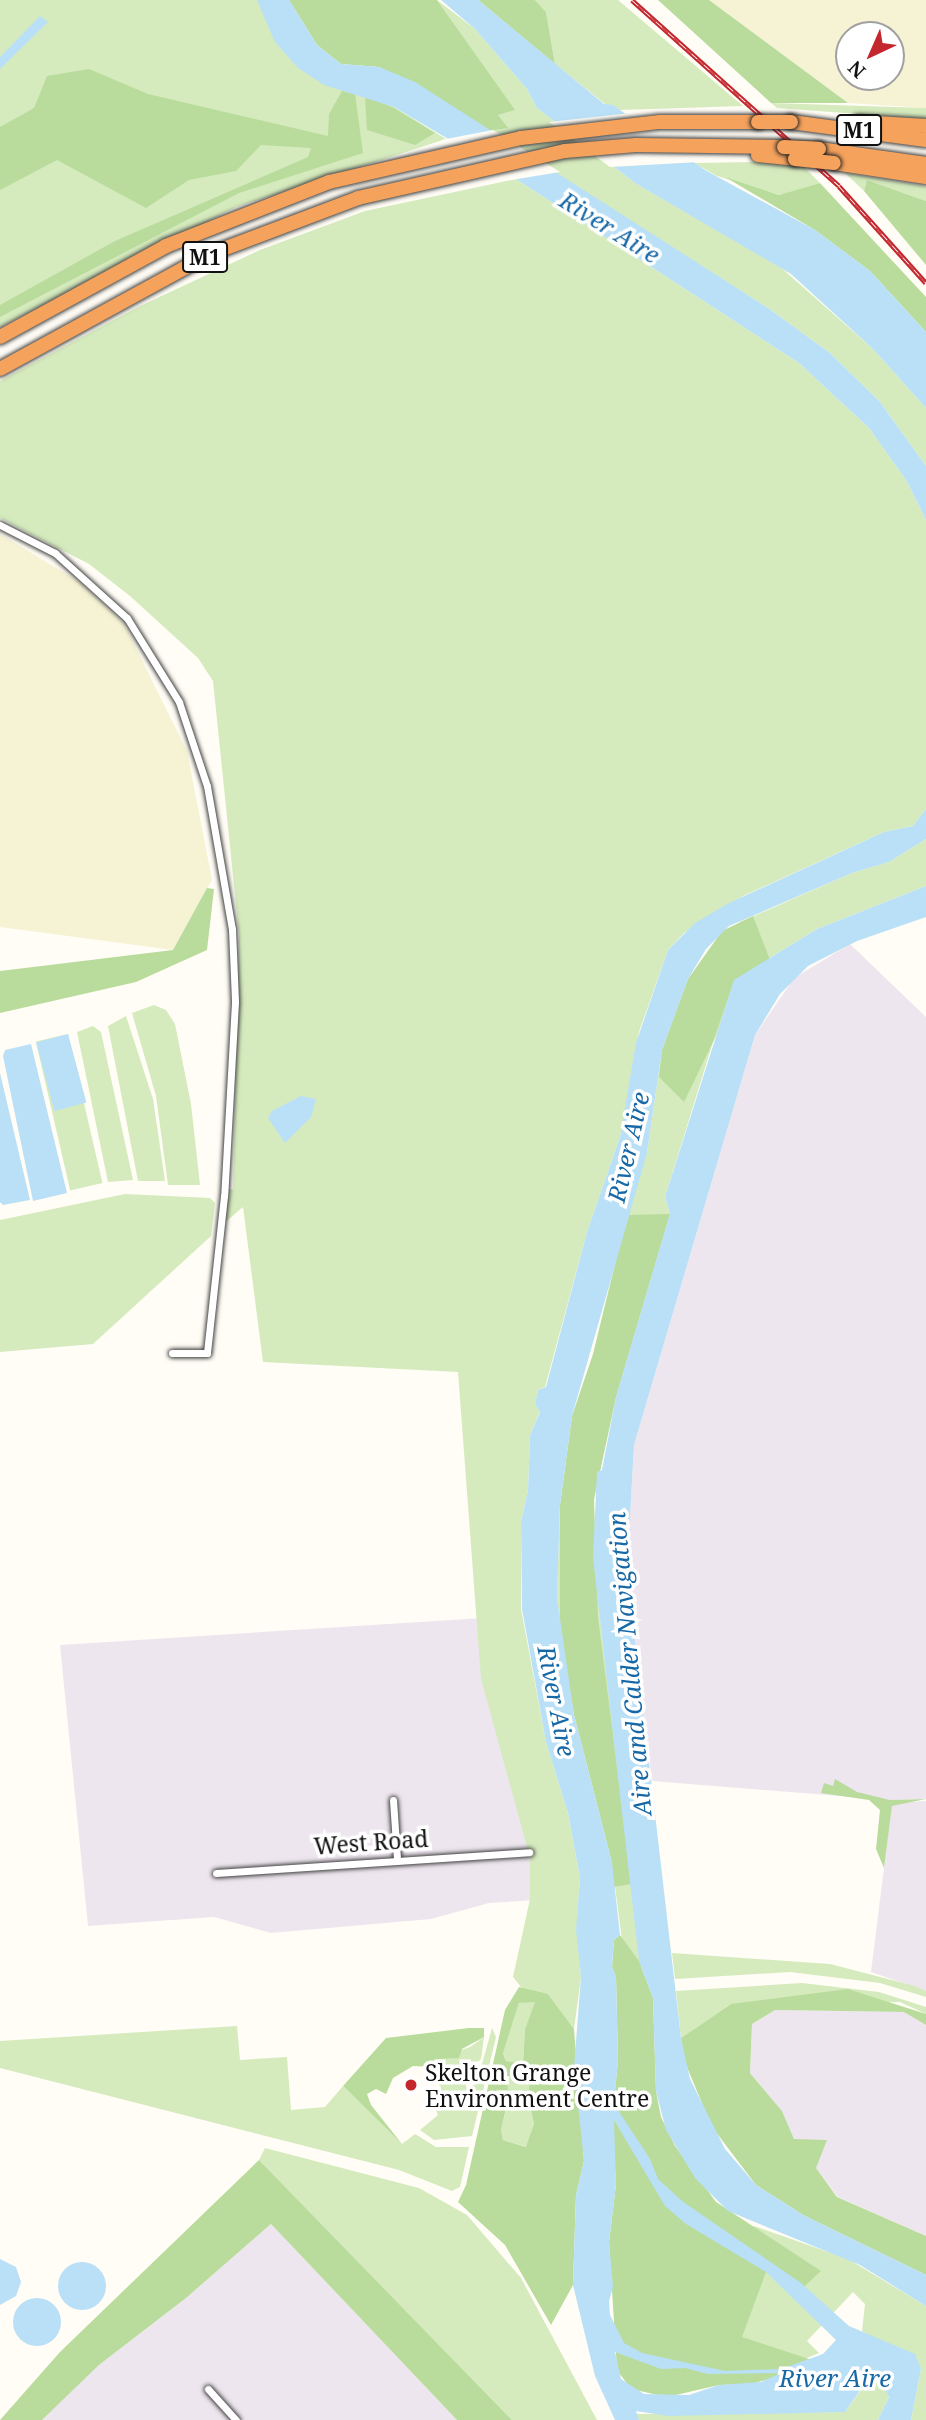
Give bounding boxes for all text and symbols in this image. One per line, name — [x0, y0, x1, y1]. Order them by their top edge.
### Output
north arrow — [835, 21, 905, 91]
text: N — [842, 55, 871, 84]
road number: M1 — [834, 113, 884, 148]
water label: River Aire — [555, 185, 665, 269]
road number: M1 — [180, 240, 230, 274]
water label: River Aire — [601, 1089, 655, 1205]
water label: Aire and Calder Navigation — [601, 1511, 657, 1817]
water label: River Aire — [532, 1643, 582, 1759]
street label: West Road — [313, 1824, 429, 1860]
place label: Skelton Grange Environment Centre — [425, 2058, 649, 2112]
marker: Skelton Grange Environment Centre — [403, 2077, 419, 2093]
water label: River Aire — [779, 2364, 891, 2392]

